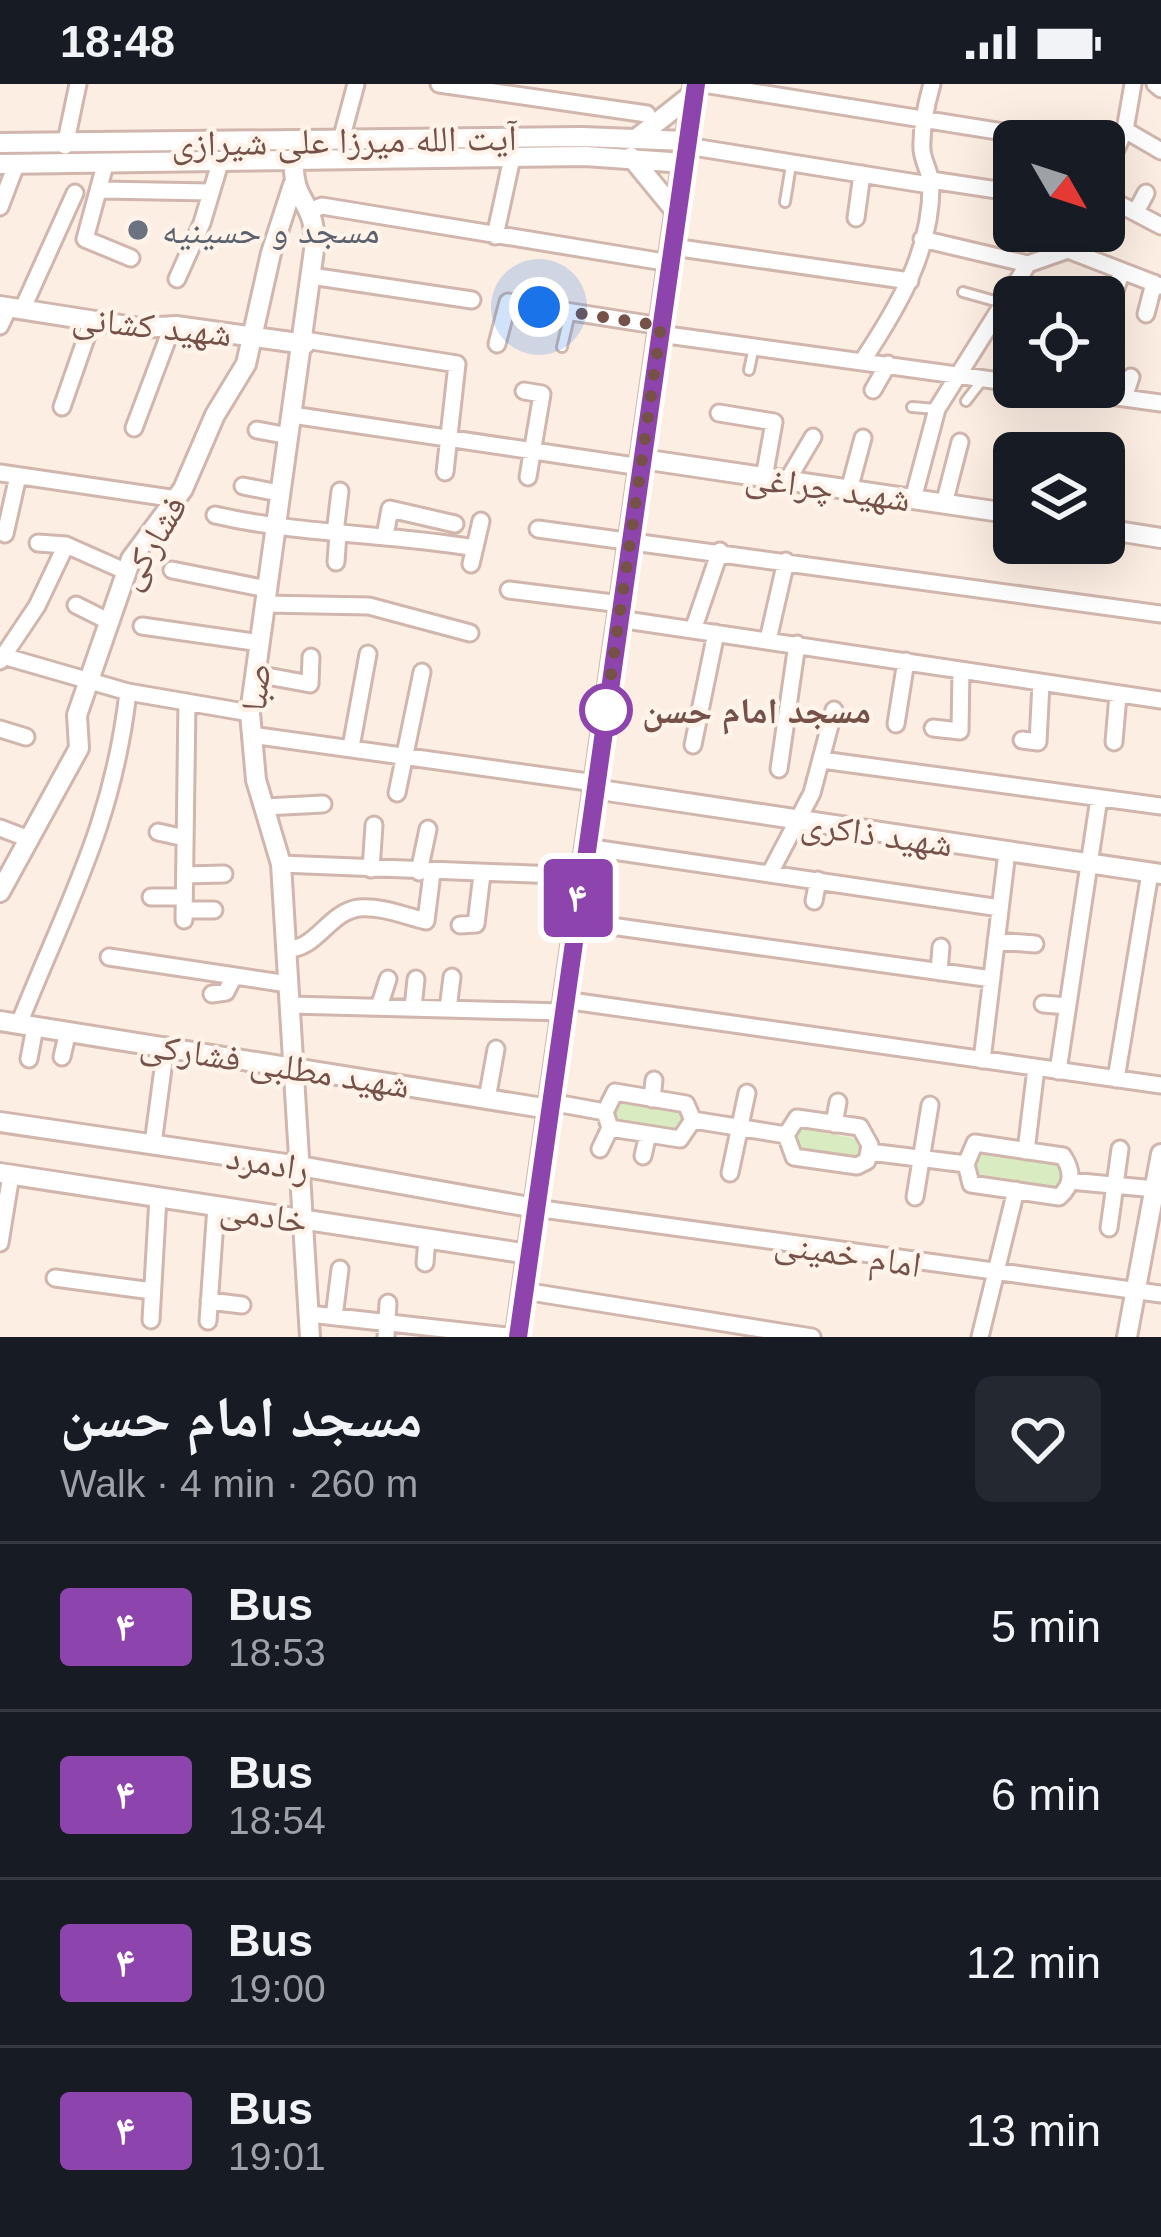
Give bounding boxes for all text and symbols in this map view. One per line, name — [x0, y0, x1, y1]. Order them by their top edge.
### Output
text: 18:48 — [60, 16, 175, 67]
street label: آیت الله میرزا علی شیرازی — [171, 117, 518, 165]
north arrow — [993, 120, 1125, 252]
map controls — [993, 120, 1125, 564]
place label: مسجد و حسینیه — [162, 210, 380, 251]
marker: مسجد و حسینیه — [125, 217, 151, 243]
button: locate — [993, 276, 1125, 408]
your location — [509, 277, 569, 337]
street label: شهید کشانی — [70, 297, 234, 355]
button: layers — [993, 432, 1125, 564]
street label: شهید چراغی — [743, 456, 913, 520]
street label: فشارکی — [108, 488, 196, 597]
street label: صبا — [233, 661, 279, 713]
marker: مسجد امام حسن — [581, 685, 631, 735]
place label: مسجد امام حسن — [642, 690, 871, 735]
street label: شهید ذاکری — [798, 803, 955, 865]
line badge: ۴ — [539, 859, 617, 937]
text: ۴ — [568, 874, 588, 921]
street label: شهید مطلبی فشارکی — [137, 1023, 413, 1107]
street label: رادمرد — [224, 1136, 312, 1189]
street label: خادمی — [217, 1187, 311, 1243]
street label: امام خمینی — [771, 1222, 924, 1288]
button: heart — [975, 1376, 1101, 1502]
text: مسجد امام حسن — [60, 1385, 423, 1449]
text: Walk · 4 min · 260 m — [60, 1462, 418, 1505]
text: Bus — [228, 1579, 313, 1630]
text: 5 min — [991, 1601, 1101, 1652]
text: ۴ — [116, 1603, 136, 1650]
text: 18:53 — [228, 1631, 326, 1674]
text: Bus — [228, 1747, 313, 1798]
text: 6 min — [991, 1769, 1101, 1820]
text: ۴ — [116, 1771, 136, 1818]
text: 18:54 — [228, 1799, 326, 1842]
text: Bus — [228, 1915, 313, 1966]
text: 12 min — [966, 1937, 1101, 1988]
text: ۴ — [116, 1939, 136, 1986]
text: 19:00 — [228, 1967, 326, 2010]
text: Bus — [228, 2083, 313, 2134]
text: 13 min — [966, 2105, 1101, 2156]
text: ۴ — [116, 2107, 136, 2154]
text: 19:01 — [228, 2135, 326, 2178]

